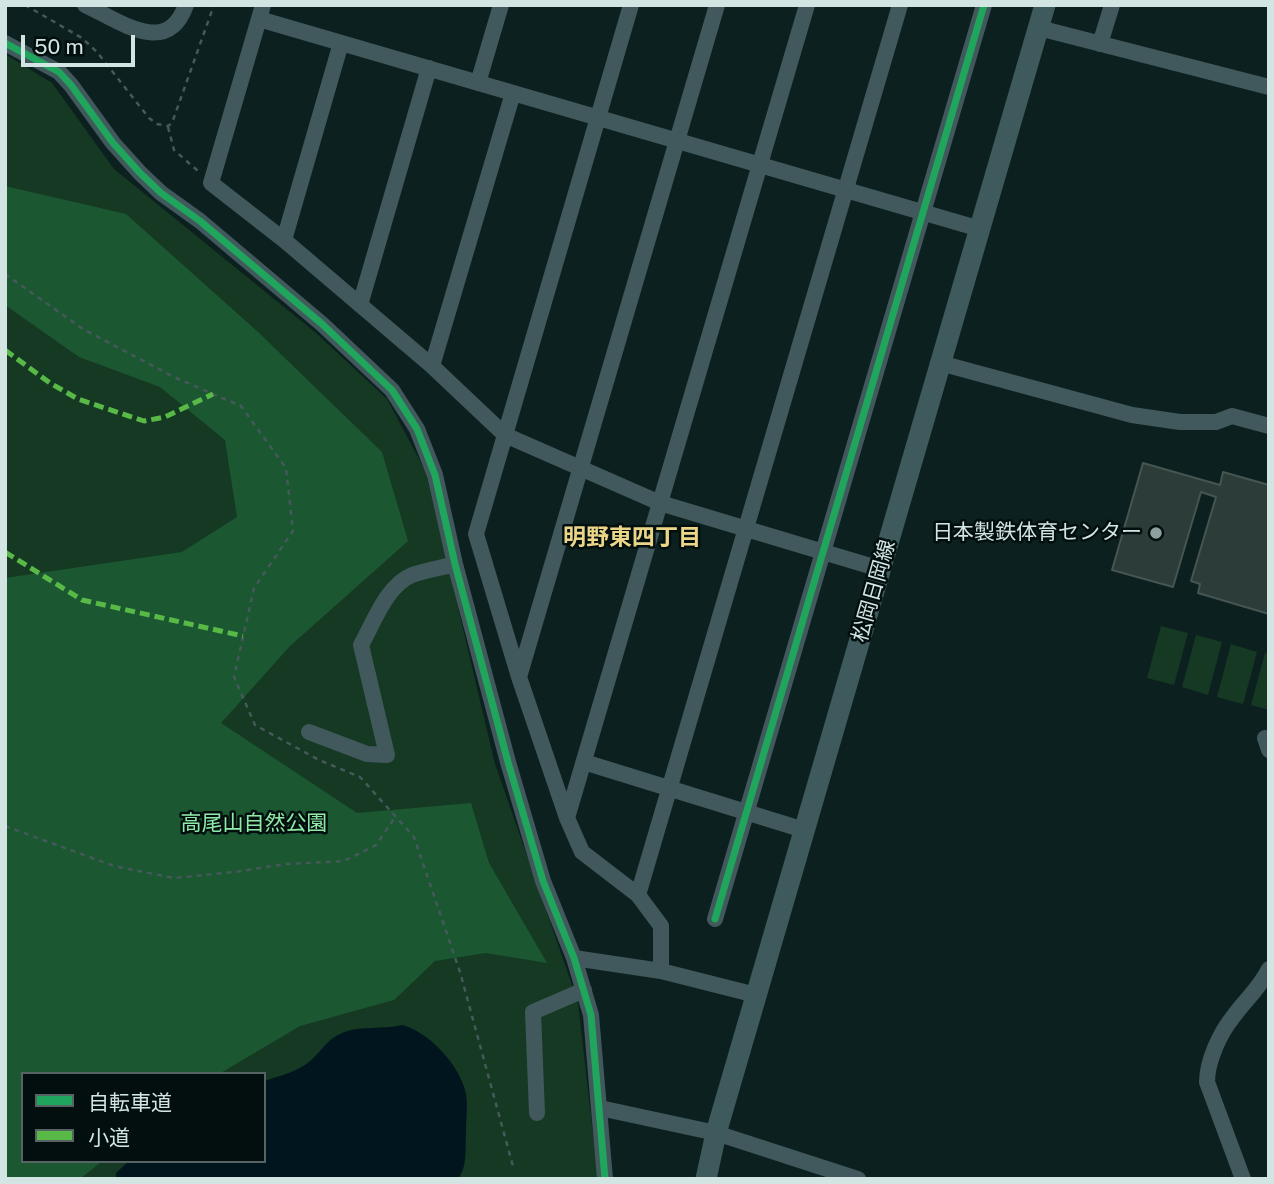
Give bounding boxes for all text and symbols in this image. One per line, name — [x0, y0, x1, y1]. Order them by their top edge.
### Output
scale bar — [24, 21, 138, 65]
text: 50 m — [34, 34, 84, 59]
place label: 日本製鉄体育センター — [932, 520, 1142, 546]
district label: 明野東四丁目 — [563, 524, 701, 552]
marker: 日本製鉄体育センター — [1148, 525, 1164, 541]
street label: 松岡日岡線 — [847, 537, 901, 645]
park label: 高尾山自然公園 — [181, 811, 327, 837]
legend — [21, 1072, 266, 1163]
text: 自転車道 — [88, 1090, 172, 1115]
text: 小道 — [88, 1125, 130, 1150]

